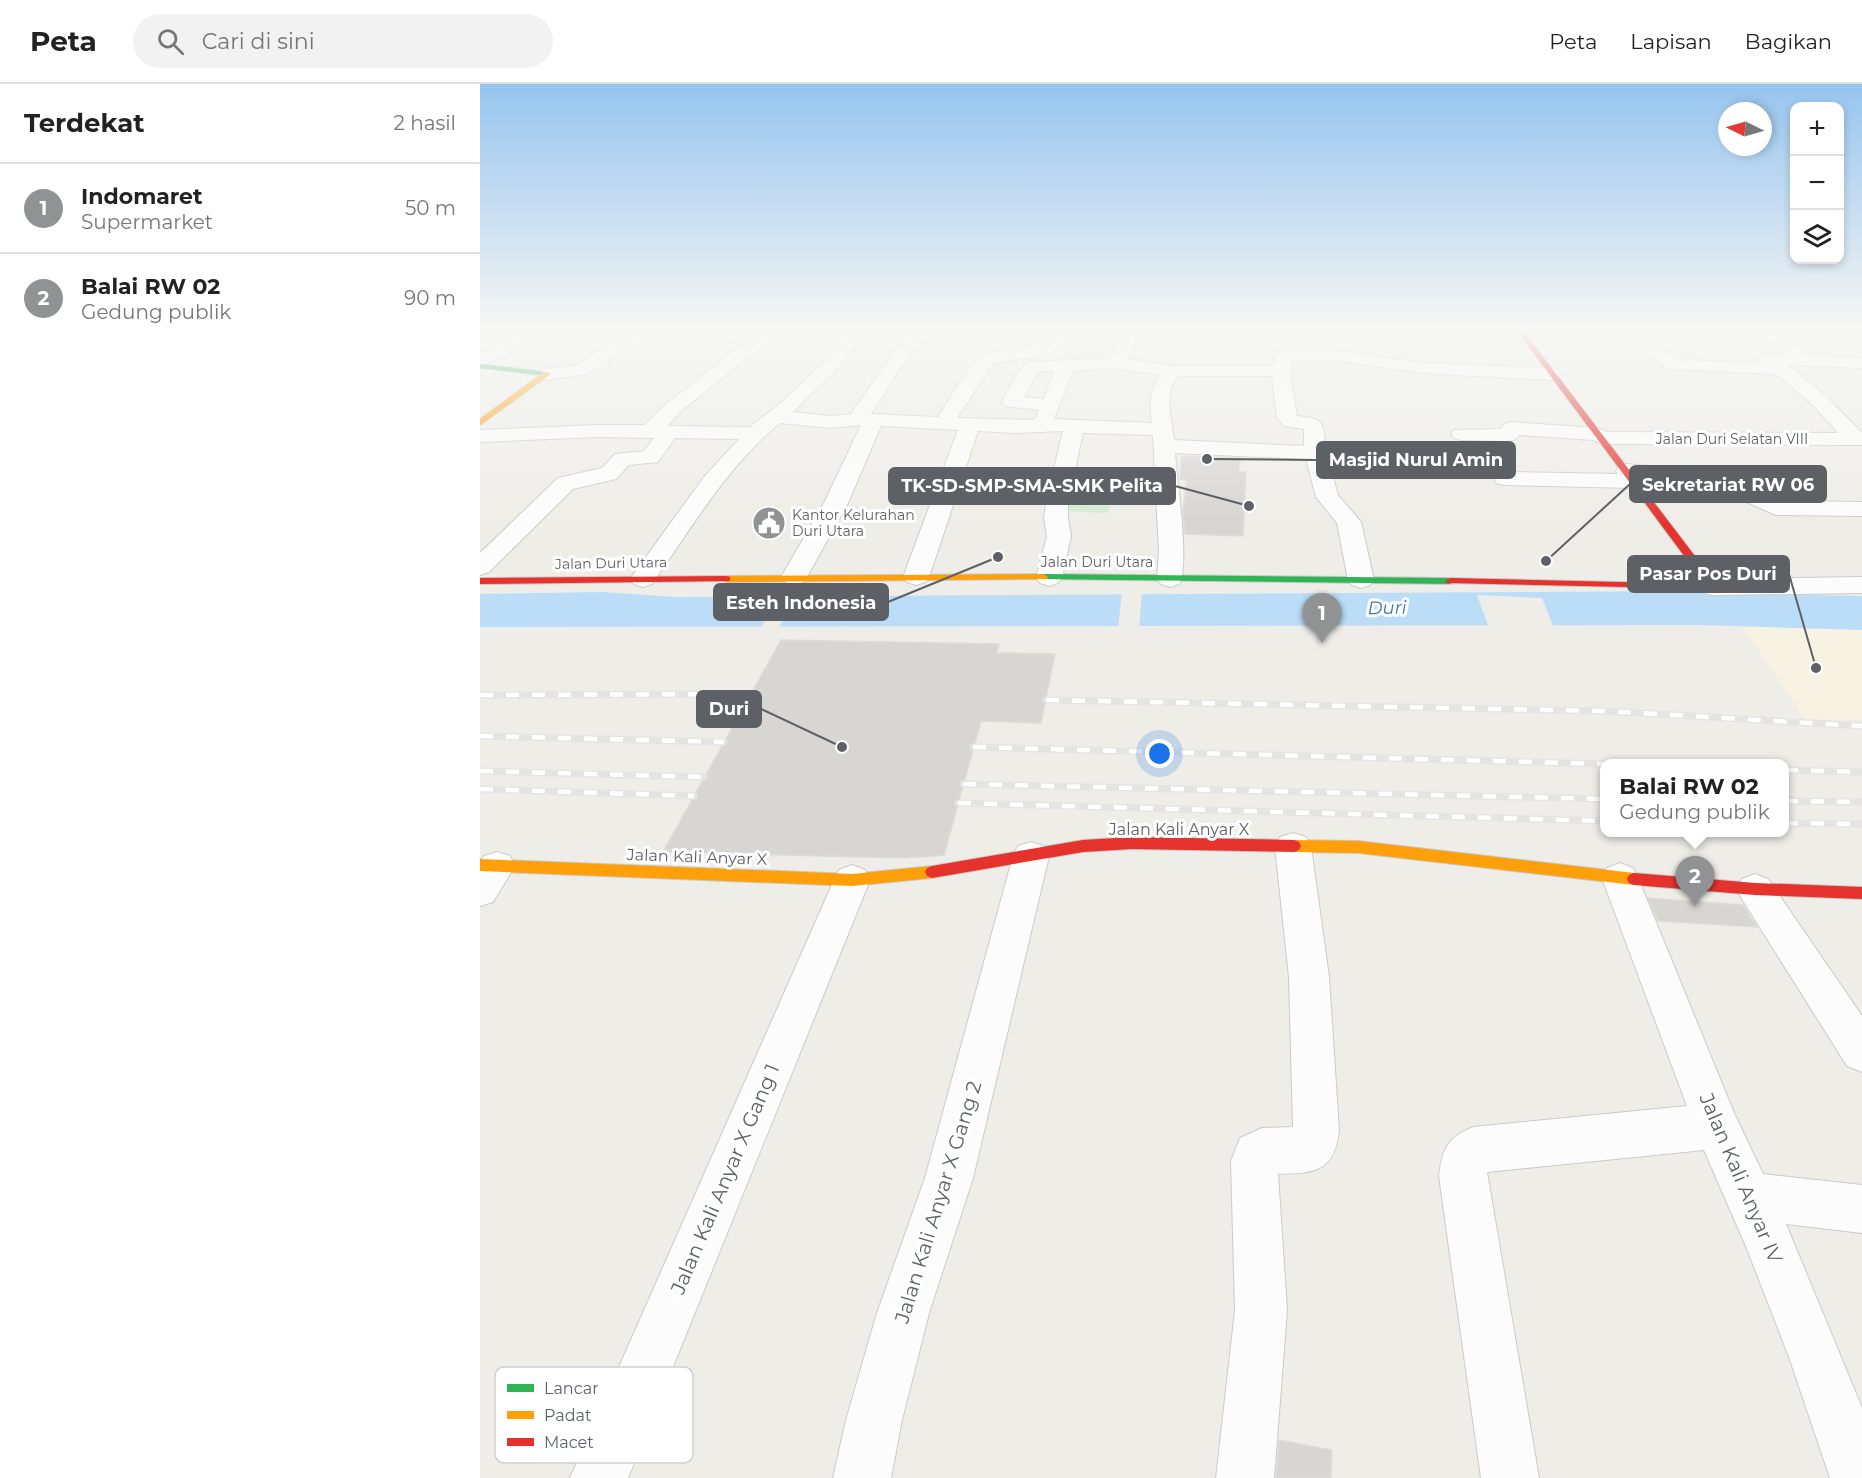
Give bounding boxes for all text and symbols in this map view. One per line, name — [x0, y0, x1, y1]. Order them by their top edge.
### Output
search box — [133, 14, 553, 68]
text: Peta — [30, 24, 97, 58]
icon: search — [154, 25, 187, 58]
text: Cari di sini — [202, 28, 315, 55]
text: Peta — [1549, 29, 1597, 54]
text: Lapisan — [1630, 29, 1712, 54]
text: Bagikan — [1745, 29, 1832, 54]
north arrow — [1718, 102, 1772, 156]
map controls — [1790, 102, 1844, 264]
button: + — [1790, 102, 1844, 156]
text: Terdekat — [24, 107, 145, 139]
text: 2 hasil — [394, 111, 456, 135]
button: − — [1790, 156, 1844, 210]
text: Indomaret — [81, 183, 203, 210]
text: 1 — [40, 196, 47, 220]
text: 50 m — [405, 196, 456, 220]
text: Supermarket — [81, 210, 213, 234]
button: layers — [1790, 210, 1844, 264]
text: Balai RW 02 — [81, 273, 220, 300]
text: 2 — [38, 286, 49, 310]
text: 90 m — [404, 286, 456, 310]
text: Gedung publik — [81, 300, 231, 324]
street label: Jalan Duri Selatan VIII — [1655, 430, 1808, 448]
callout: Masjid Nurul Amin — [1317, 442, 1515, 478]
text: Masjid Nurul Amin — [1329, 449, 1503, 471]
callout: Sekretariat RW 06 — [1630, 466, 1826, 502]
callout: TK-SD-SMP-SMA-SMK Pelita — [889, 468, 1175, 504]
text: Sekretariat RW 06 — [1642, 474, 1815, 496]
text: TK-SD-SMP-SMA-SMK Pelita — [901, 475, 1163, 497]
public building icon: Kantor Kelurahan Duri Utara — [751, 505, 787, 541]
place label: Kantor Kelurahan Duri Utara — [792, 506, 915, 540]
street label: Jalan Duri Utara — [554, 553, 667, 573]
street label: Jalan Duri Utara — [1040, 553, 1153, 571]
callout: Pasar Pos Duri — [1628, 556, 1789, 592]
text: Pasar Pos Duri — [1639, 563, 1777, 585]
callout: Esteh Indonesia — [714, 584, 888, 620]
text: Esteh Indonesia — [726, 592, 876, 614]
pin: 1 — [1302, 594, 1342, 643]
water label: Duri — [1367, 597, 1407, 619]
callout: Duri — [697, 691, 761, 727]
text: Duri — [709, 698, 749, 720]
your location — [1145, 739, 1174, 768]
popup — [1600, 759, 1789, 837]
text: Balai RW 02 — [1619, 773, 1759, 800]
text: Gedung publik — [1619, 800, 1770, 824]
street label: Jalan Kali Anyar X — [1108, 820, 1250, 839]
street label: Jalan Kali Anyar X — [625, 845, 768, 869]
pin: 2 — [1676, 856, 1714, 906]
street label: Jalan Kali Anyar X Gang 1 — [665, 1060, 784, 1299]
street label: Jalan Kali Anyar X Gang 2 — [889, 1078, 986, 1327]
street label: Jalan Kali Anyar IV — [1694, 1089, 1788, 1267]
legend — [495, 1367, 693, 1463]
text: Lancar — [544, 1379, 599, 1398]
text: Padat — [544, 1406, 592, 1425]
text: Macet — [544, 1433, 594, 1452]

